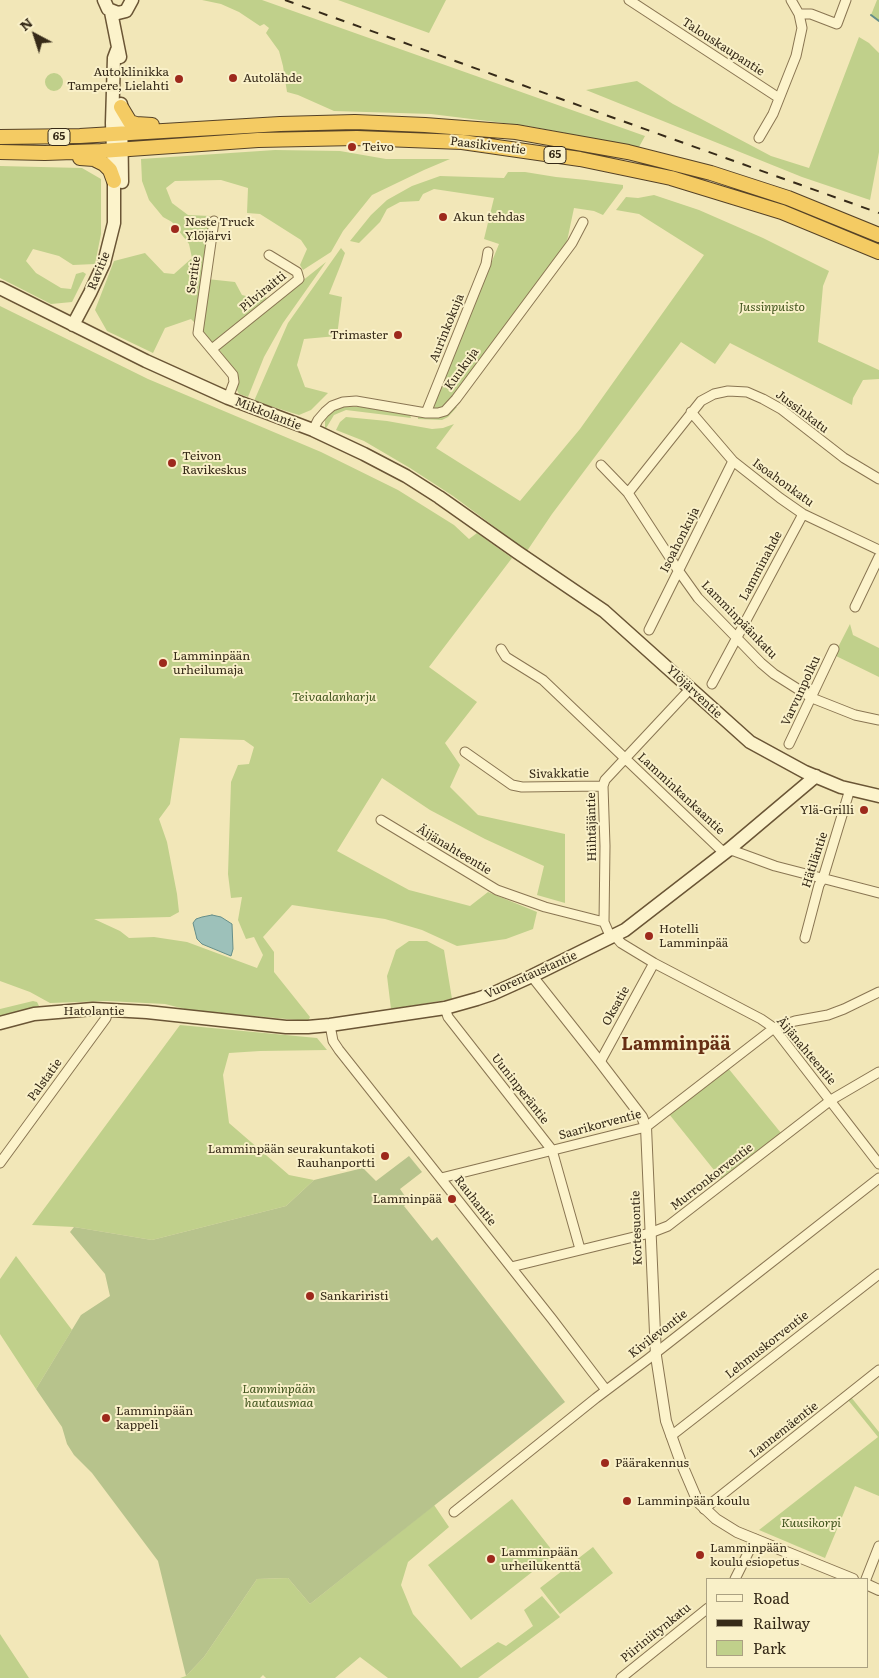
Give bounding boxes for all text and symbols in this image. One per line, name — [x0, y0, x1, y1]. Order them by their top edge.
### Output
north arrow — [10, 10, 60, 60]
text: N — [14, 12, 36, 35]
street label: Talouskaupantie — [679, 15, 767, 79]
place label: Autoklinikka Tampere, Lielahti — [67, 65, 169, 93]
place label: Autolähde — [243, 71, 302, 85]
marker: Autolähde — [227, 72, 239, 84]
marker: Autoklinikka Tampere, Lielahti — [173, 73, 185, 85]
road number: 65 — [48, 128, 70, 146]
street label: Paasikiventie — [449, 134, 527, 158]
place label: Teivo — [362, 140, 394, 154]
marker: Teivo — [346, 141, 358, 153]
road number: 65 — [544, 146, 566, 164]
place label: Akun tehdas — [453, 210, 525, 224]
marker: Akun tehdas — [437, 211, 449, 223]
place label: Neste Truck Ylöjärvi — [185, 215, 254, 243]
marker: Neste Truck Ylöjärvi — [169, 223, 181, 235]
street label: Ravitie — [85, 250, 113, 292]
street label: Seritie — [184, 255, 204, 295]
street label: Pilviraitti — [237, 269, 289, 315]
street label: Aurinkokuja — [427, 292, 467, 364]
park label: Jussinpuisto — [739, 300, 805, 314]
place label: Trimaster — [330, 328, 388, 342]
marker: Trimaster — [392, 329, 404, 341]
street label: Kuukuja — [442, 345, 482, 393]
street label: Jussinkatu — [773, 387, 831, 437]
street label: Mikkolantie — [233, 395, 303, 433]
place label: Teivon Ravikeskus — [182, 449, 246, 477]
street label: Isoahonkatu — [750, 456, 816, 510]
marker: Teivon Ravikeskus — [166, 457, 178, 469]
street label: Isoahonkuja — [657, 505, 703, 575]
street label: Lamminahde — [737, 529, 785, 603]
street label: Lamminpäänkatu — [698, 578, 780, 662]
place label: Lamminpään urheilumaja — [173, 649, 250, 677]
street label: Varvunpolku — [778, 654, 824, 728]
marker: Lamminpään urheilumaja — [157, 657, 169, 669]
street label: Ylöjärventie — [663, 663, 725, 721]
park label: Teivaalanharju — [292, 690, 376, 704]
street label: Lamminkankaantie — [635, 750, 727, 838]
street label: Sivakkatie — [529, 766, 589, 782]
street label: Hiihtäjäntie — [584, 792, 600, 862]
place label: Ylä-Grilli — [800, 803, 854, 817]
marker: Ylä-Grilli — [858, 804, 870, 816]
street label: Äijänahteentie — [414, 822, 494, 878]
street label: Hätiläntie — [799, 830, 831, 890]
place label: Hotelli Lamminpää — [659, 922, 728, 950]
marker: Hotelli Lamminpää — [643, 930, 655, 942]
street label: Vuorentaustantie — [483, 948, 579, 1002]
street label: Oksatie — [599, 984, 633, 1028]
street label: Hatolantie — [64, 1004, 124, 1018]
street label: Äijänahteentie — [773, 1014, 839, 1088]
district label: Lamminpää — [621, 1034, 731, 1056]
street label: Uuninperäntie — [488, 1051, 552, 1127]
street label: Palstatie — [25, 1056, 65, 1104]
street label: Saarikorventie — [557, 1107, 643, 1143]
street label: Murronkorventie — [668, 1140, 756, 1214]
place label: Lamminpään seurakuntakoti Rauhanportti — [208, 1142, 375, 1170]
marker: Lamminpään seurakuntakoti Rauhanportti — [379, 1150, 391, 1162]
street label: Rauhantie — [451, 1173, 499, 1229]
street label: Kortesuontie — [628, 1190, 646, 1266]
place label: Lamminpää — [373, 1192, 442, 1206]
marker: Lamminpää — [446, 1193, 458, 1205]
place label: Sankariristi — [320, 1289, 388, 1303]
marker: Sankariristi — [304, 1290, 316, 1302]
street label: Kivilevontie — [626, 1307, 690, 1361]
street label: Lehmuskorventie — [723, 1308, 811, 1382]
park label: Lamminpään hautausmaa — [242, 1382, 316, 1410]
street label: Lannemäentie — [747, 1399, 821, 1461]
place label: Lamminpään kappeli — [116, 1404, 193, 1432]
marker: Lamminpään kappeli — [100, 1412, 112, 1424]
place label: Päärakennus — [615, 1456, 689, 1470]
marker: Päärakennus — [599, 1457, 611, 1469]
place label: Lamminpään koulu — [637, 1494, 750, 1508]
marker: Lamminpään koulu — [621, 1495, 633, 1507]
park label: Kuusikorpi — [781, 1516, 841, 1530]
place label: Lamminpään koulu esiopetus — [710, 1541, 799, 1569]
place label: Lamminpään urheilukenttä — [501, 1545, 581, 1573]
marker: Lamminpään koulu esiopetus — [694, 1549, 706, 1561]
marker: Lamminpään urheilukenttä — [485, 1553, 497, 1565]
legend — [706, 1578, 869, 1668]
text: Road — [753, 1586, 789, 1609]
street label: Piiriniitynkatu — [618, 1600, 694, 1666]
text: Railway — [753, 1611, 810, 1634]
text: Park — [753, 1636, 786, 1659]

